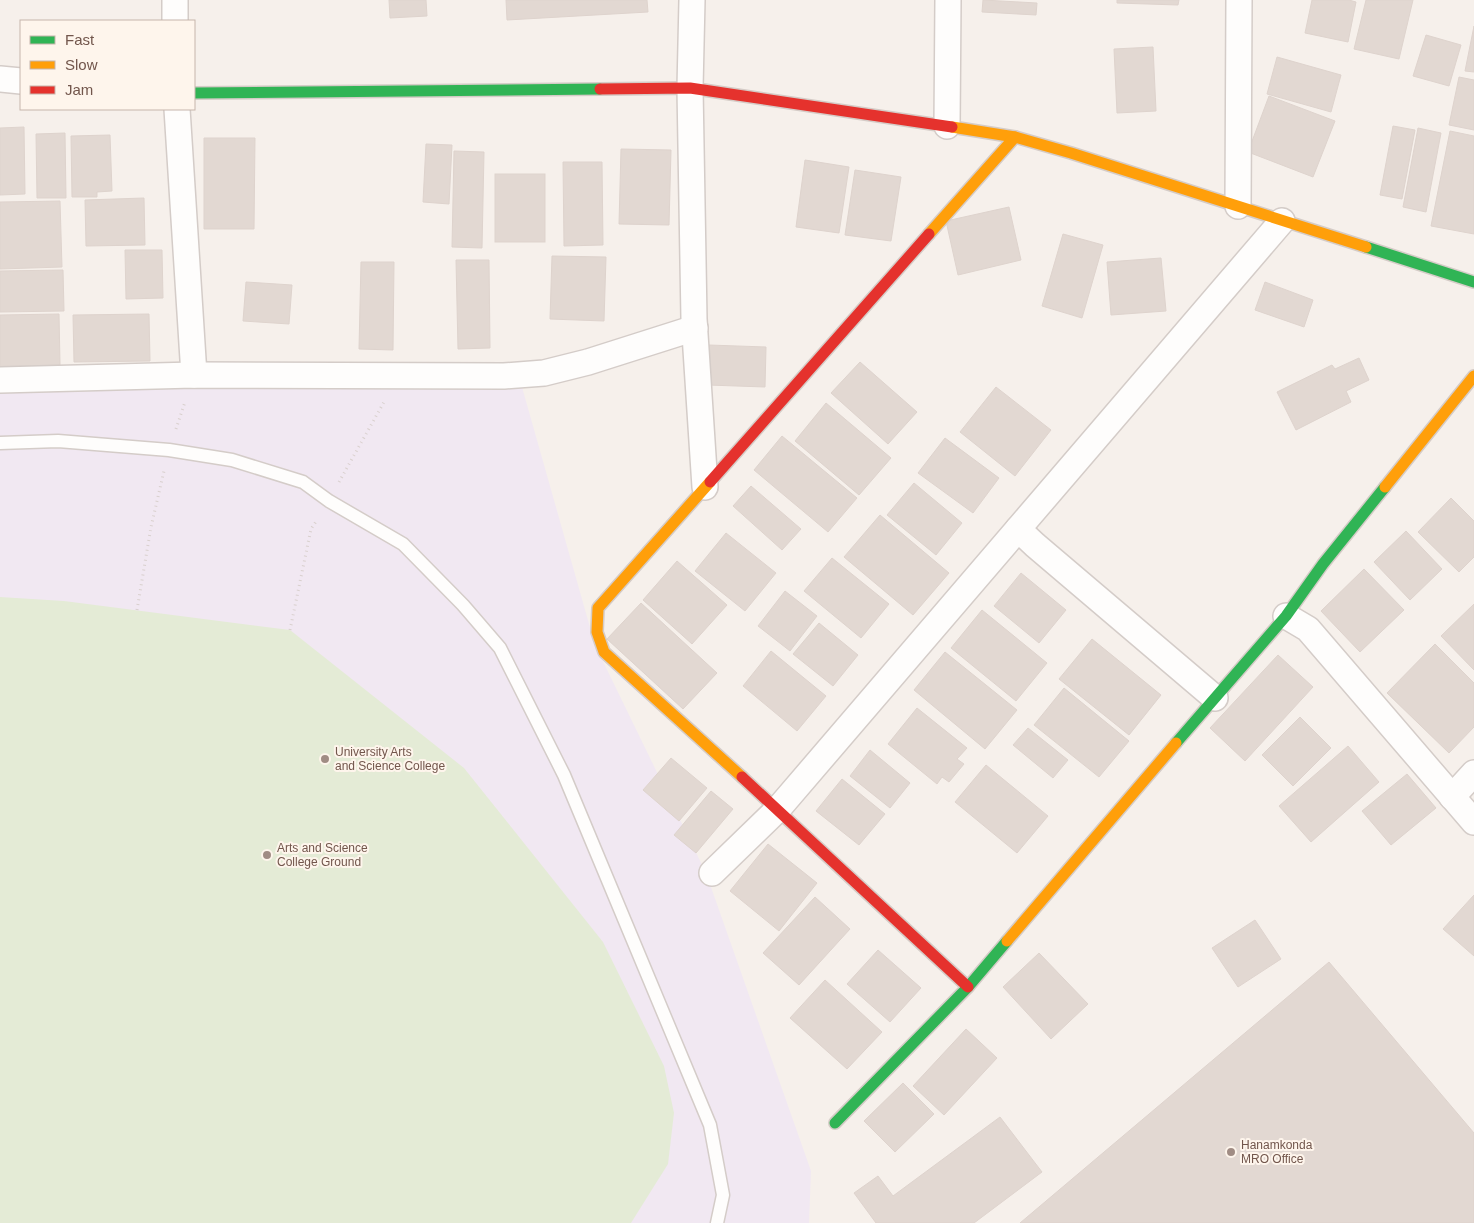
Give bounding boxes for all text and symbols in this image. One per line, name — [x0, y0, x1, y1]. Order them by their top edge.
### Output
legend — [20, 20, 195, 110]
text: Fast — [65, 31, 95, 48]
text: Slow — [65, 56, 98, 73]
text: Jam — [65, 81, 93, 98]
place label: University Arts and Science College — [335, 745, 445, 773]
marker: University Arts and Science College — [319, 753, 331, 765]
place label: Arts and Science College Ground — [277, 841, 368, 869]
marker: Arts and Science College Ground — [261, 849, 273, 861]
place label: Hanamkonda MRO Office — [1241, 1138, 1313, 1166]
marker: Hanamkonda MRO Office — [1225, 1146, 1237, 1158]

